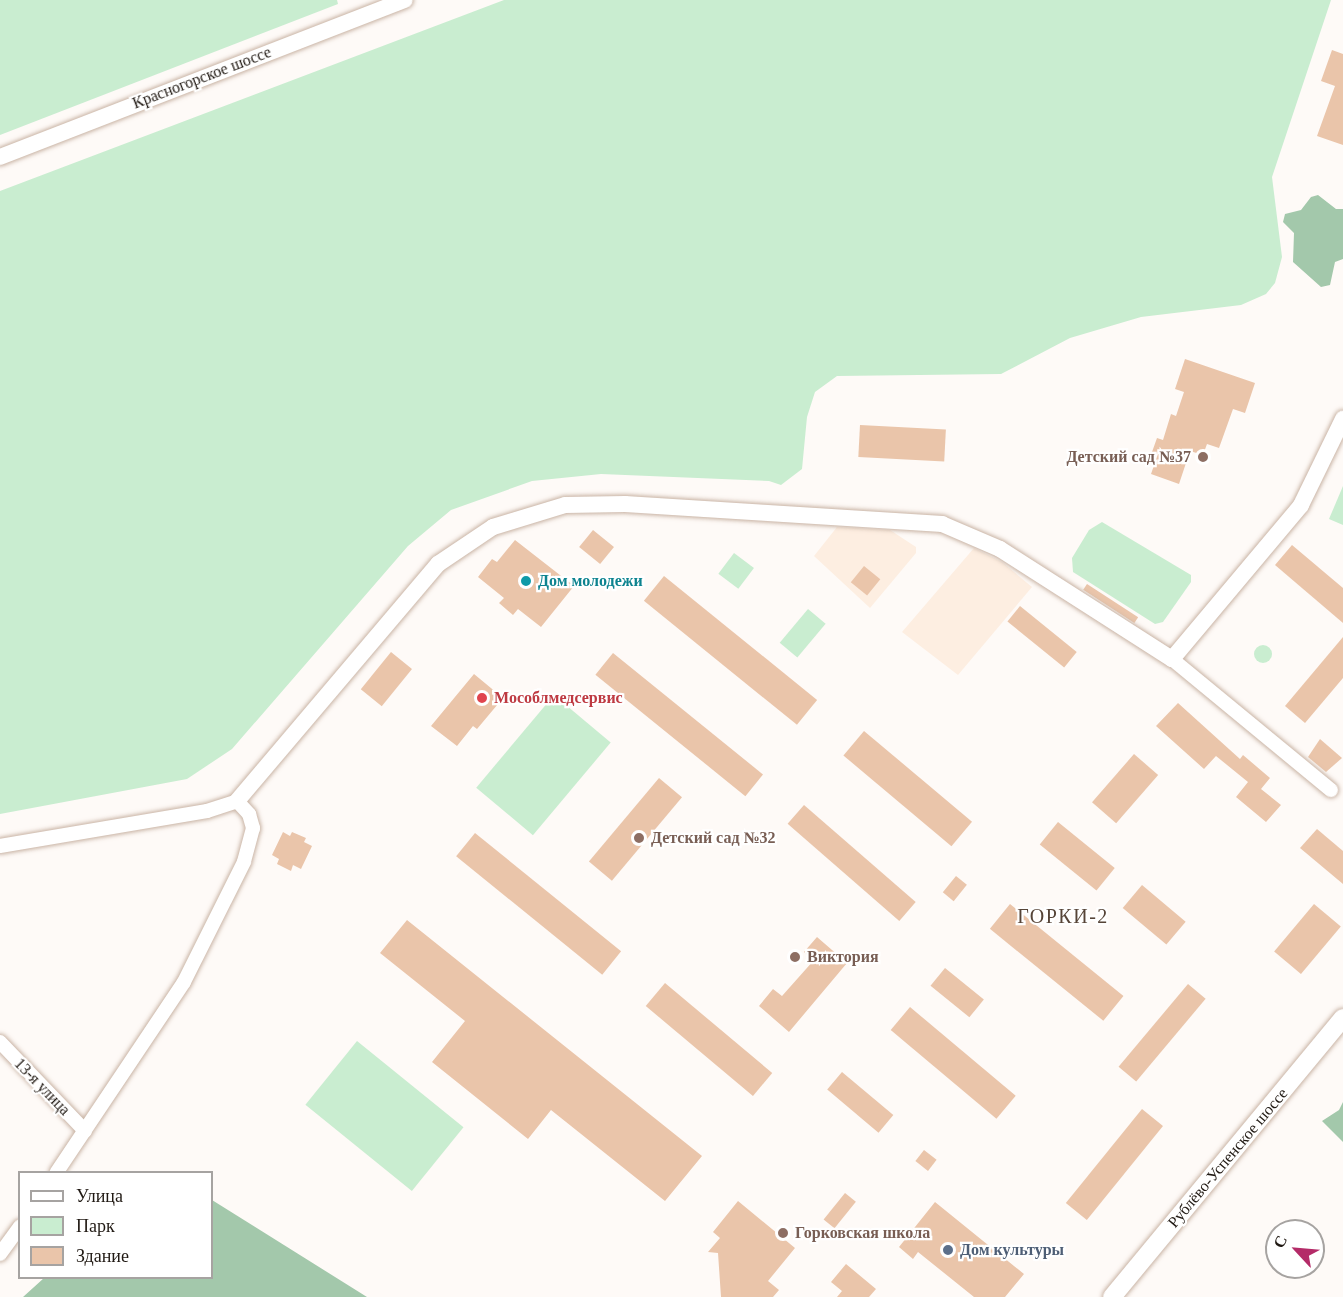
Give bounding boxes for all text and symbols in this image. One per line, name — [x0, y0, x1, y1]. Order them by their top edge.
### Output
street label: Красногорское шоссе — [130, 43, 274, 113]
place label: Детский сад №37 — [1066, 447, 1191, 467]
marker: Детский сад №37 — [1196, 450, 1210, 464]
place label: Дом молодежи — [538, 571, 643, 591]
marker: Дом молодежи — [519, 574, 533, 588]
place label: Мособлмедсервис — [494, 688, 623, 708]
marker: Мособлмедсервис — [475, 691, 489, 705]
place label: Детский сад №32 — [651, 828, 776, 848]
marker: Детский сад №32 — [632, 831, 646, 845]
district label: ГОРКИ-2 — [1017, 904, 1109, 928]
place label: Виктория — [807, 947, 879, 967]
marker: Виктория — [788, 950, 802, 964]
street label: 13-я улица — [10, 1054, 74, 1120]
street label: Рублёво-Успенское шоссе — [1164, 1084, 1292, 1232]
legend — [18, 1171, 213, 1279]
text: Улица — [76, 1186, 123, 1206]
text: Парк — [76, 1216, 115, 1236]
north arrow — [1265, 1219, 1325, 1279]
place label: Горковская школа — [795, 1223, 930, 1243]
marker: Горковская школа — [776, 1226, 790, 1240]
text: С — [1270, 1233, 1290, 1251]
place label: Дом культуры — [960, 1240, 1064, 1260]
marker: Дом культуры — [941, 1243, 955, 1257]
text: Здание — [76, 1246, 129, 1266]

